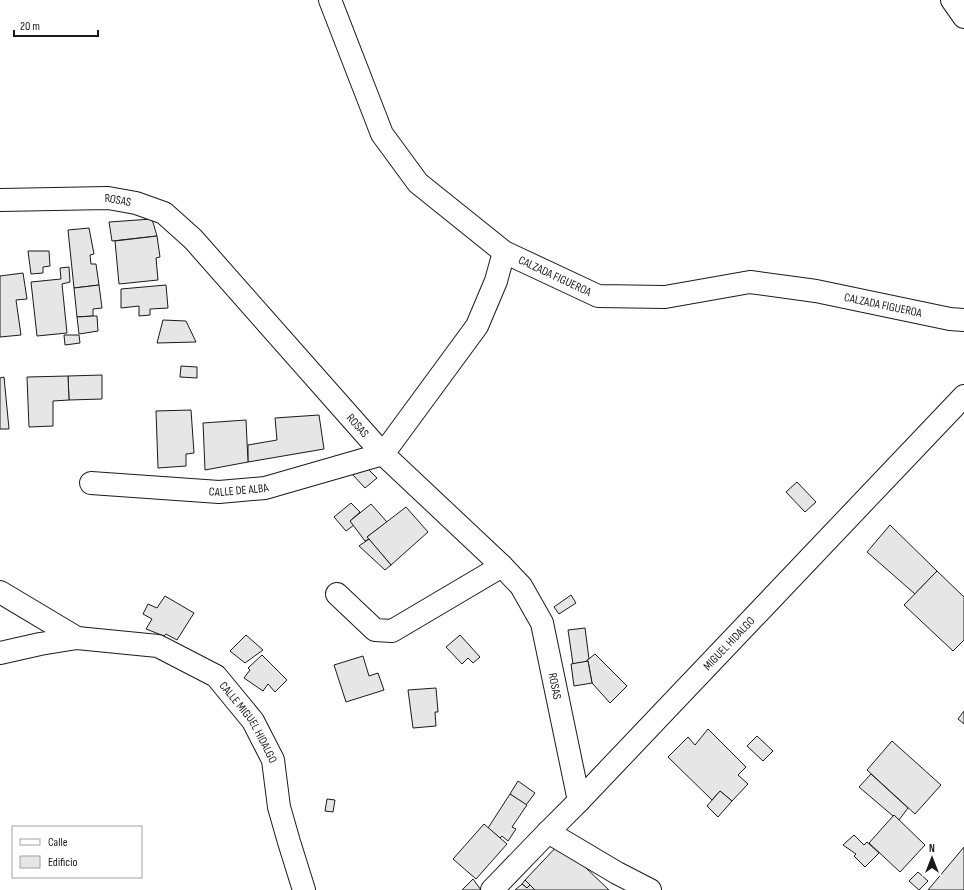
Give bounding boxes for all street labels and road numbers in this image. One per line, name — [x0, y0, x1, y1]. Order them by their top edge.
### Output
street label: ROSAS — [104, 191, 132, 210]
street label: CALZADA FIGUEROA — [516, 253, 594, 300]
street label: CALZADA FIGUEROA — [843, 290, 924, 321]
street label: ROSAS — [343, 411, 372, 441]
street label: CALLE DE ALBA — [208, 480, 271, 500]
street label: MIGUEL HIDALGO — [700, 614, 758, 674]
street label: ROSAS — [545, 672, 565, 701]
street label: CALLE MIGUEL HIDALGO — [216, 679, 280, 766]

